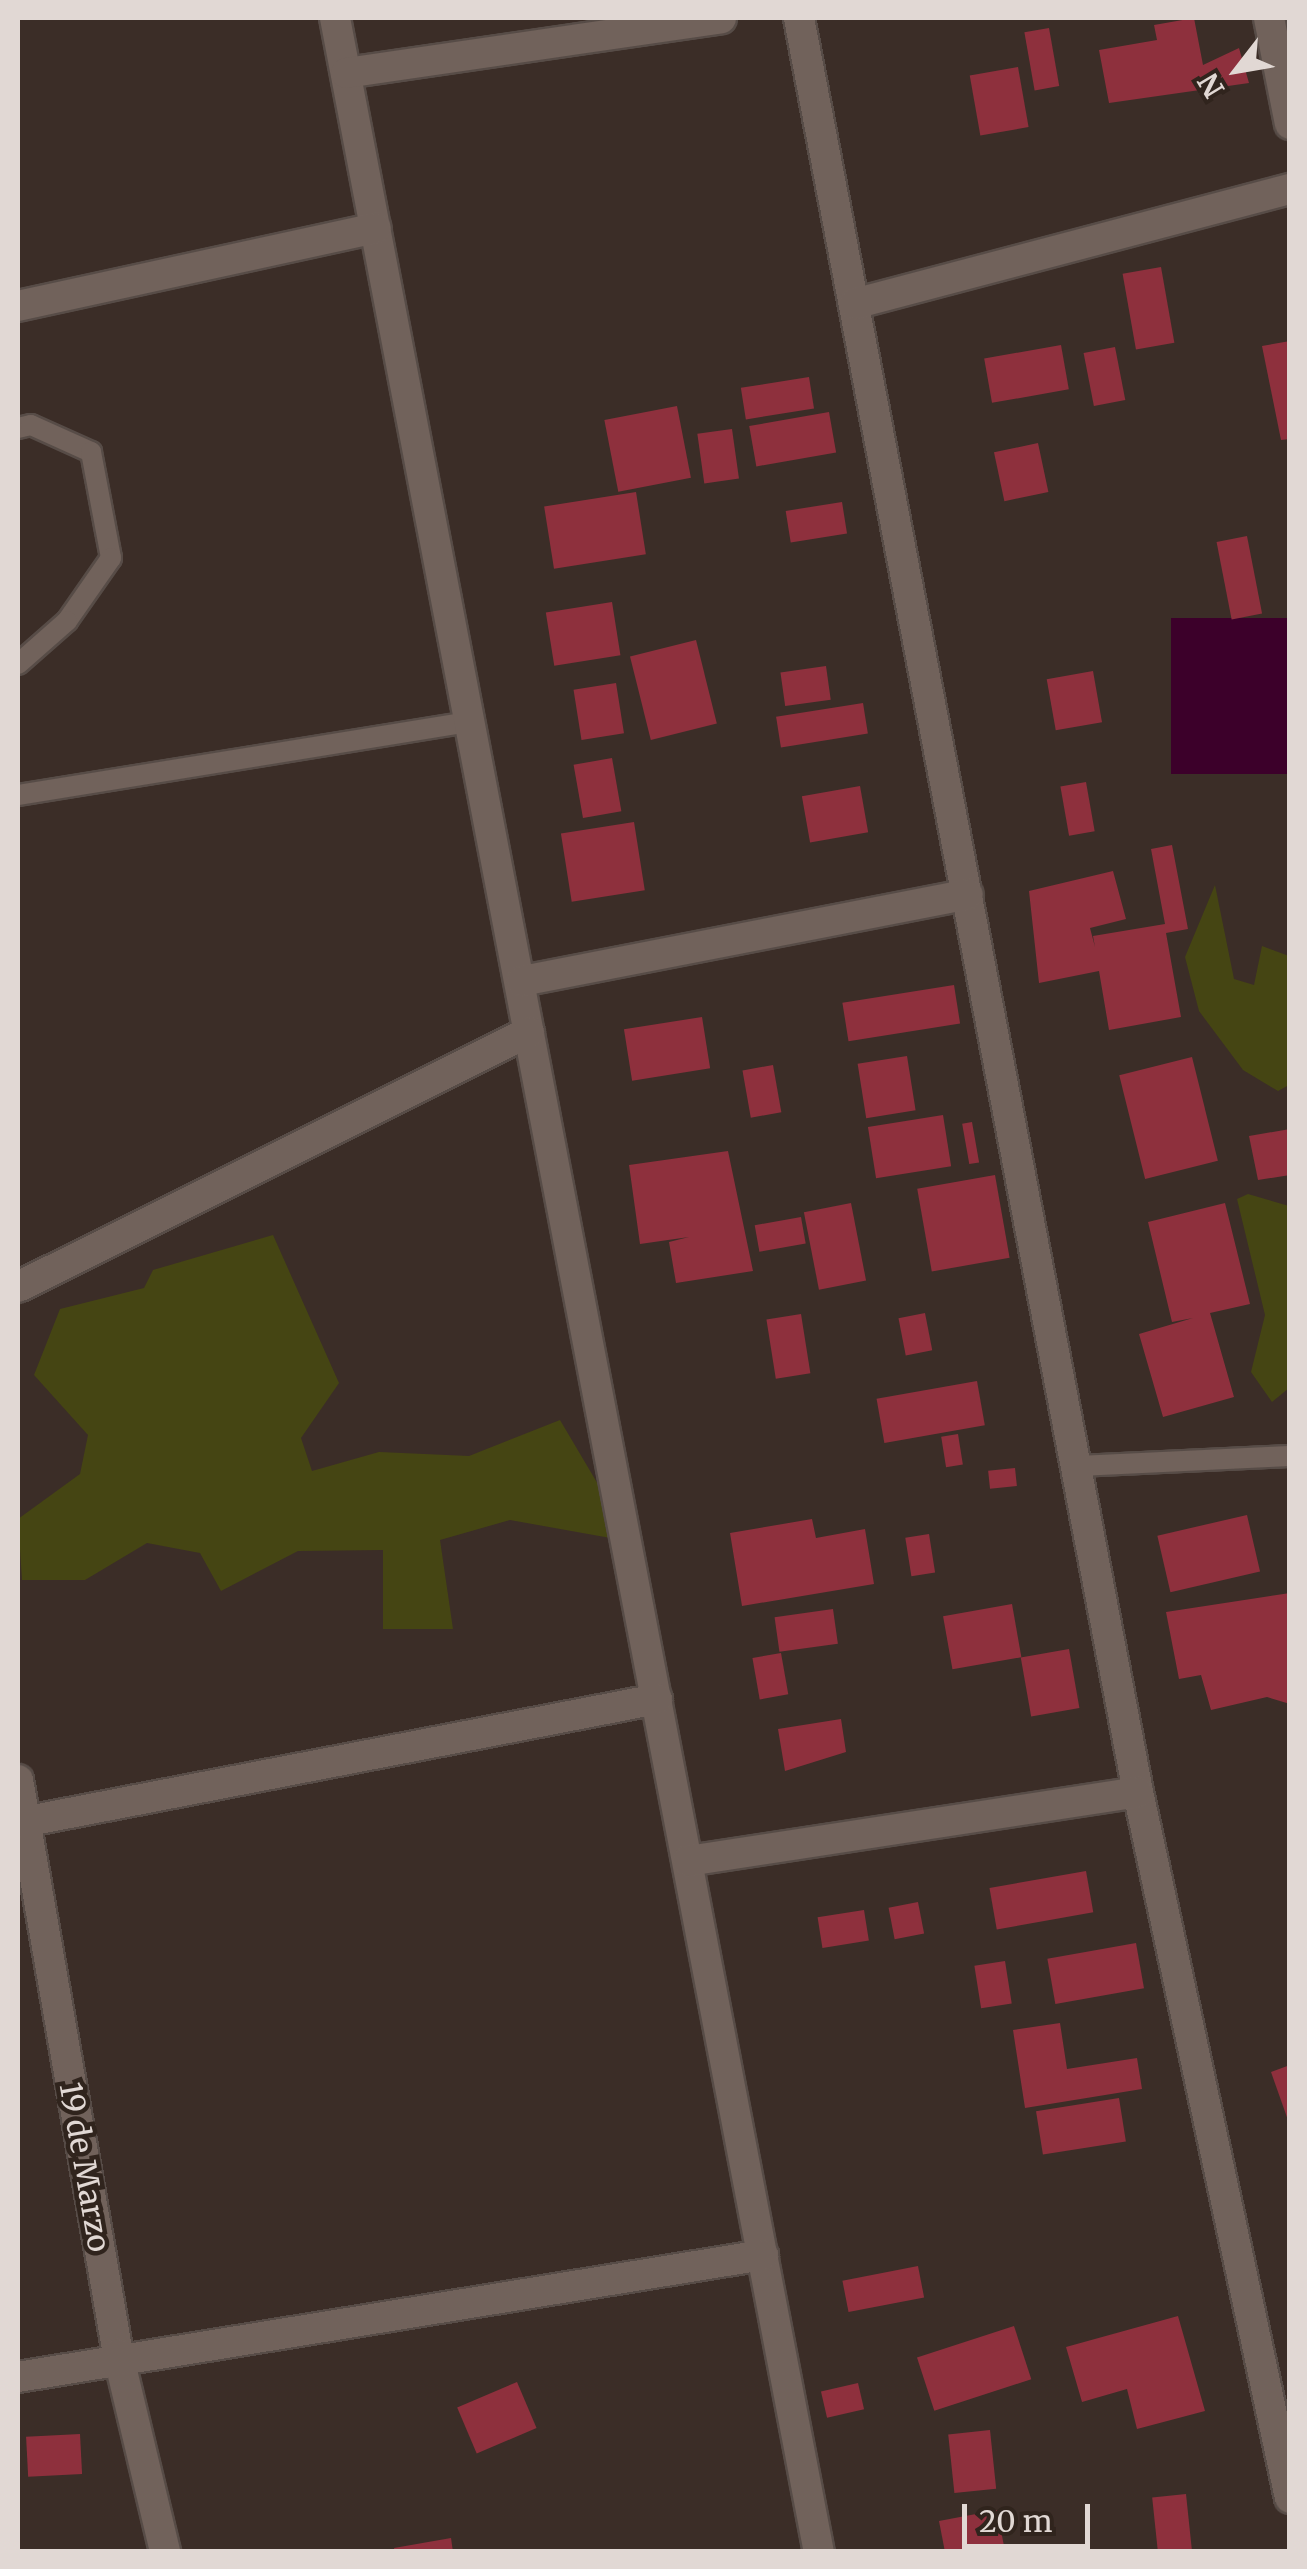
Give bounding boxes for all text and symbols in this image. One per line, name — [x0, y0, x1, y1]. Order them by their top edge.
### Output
north arrow — [1187, 20, 1287, 120]
text: N — [1190, 67, 1232, 104]
street label: 19 de Marzo — [52, 2079, 118, 2255]
scale bar — [967, 2484, 1094, 2546]
text: 20 m — [979, 2502, 1052, 2540]

